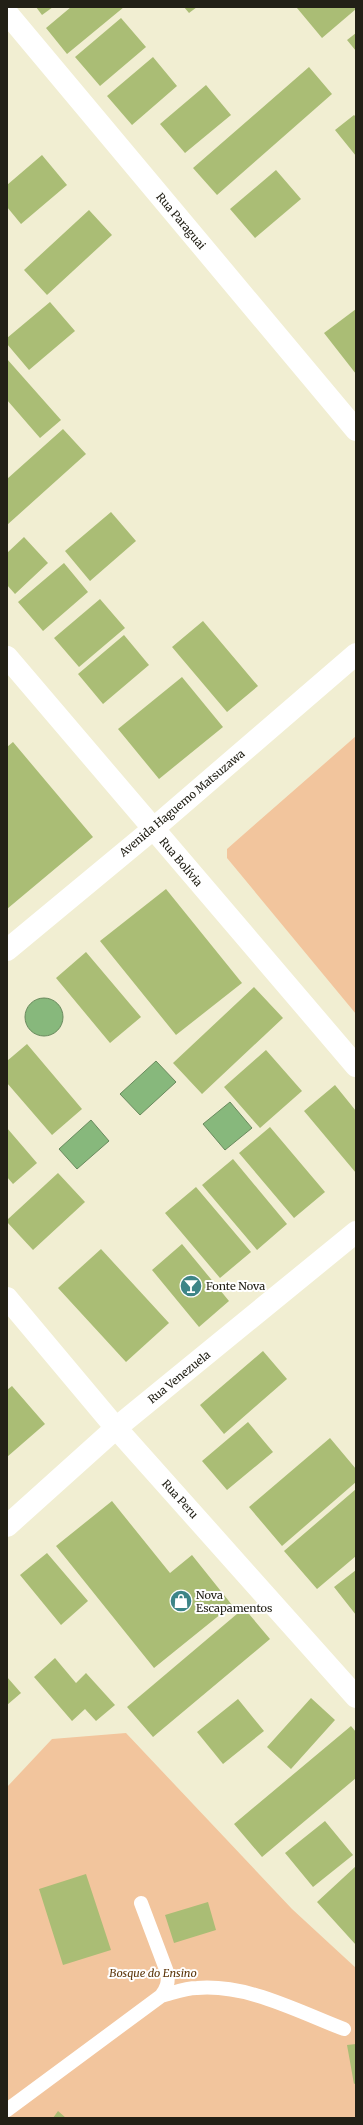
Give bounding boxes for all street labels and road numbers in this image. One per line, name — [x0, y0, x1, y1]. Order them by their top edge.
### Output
street label: Rua Paraguai — [153, 190, 209, 252]
street label: Avenida Haguemo Matsuzawa — [116, 746, 248, 860]
street label: Rua Bolívia — [157, 835, 206, 889]
street label: Rua Venezuela — [145, 1347, 213, 1406]
street label: Rua Peru — [159, 1477, 201, 1521]

